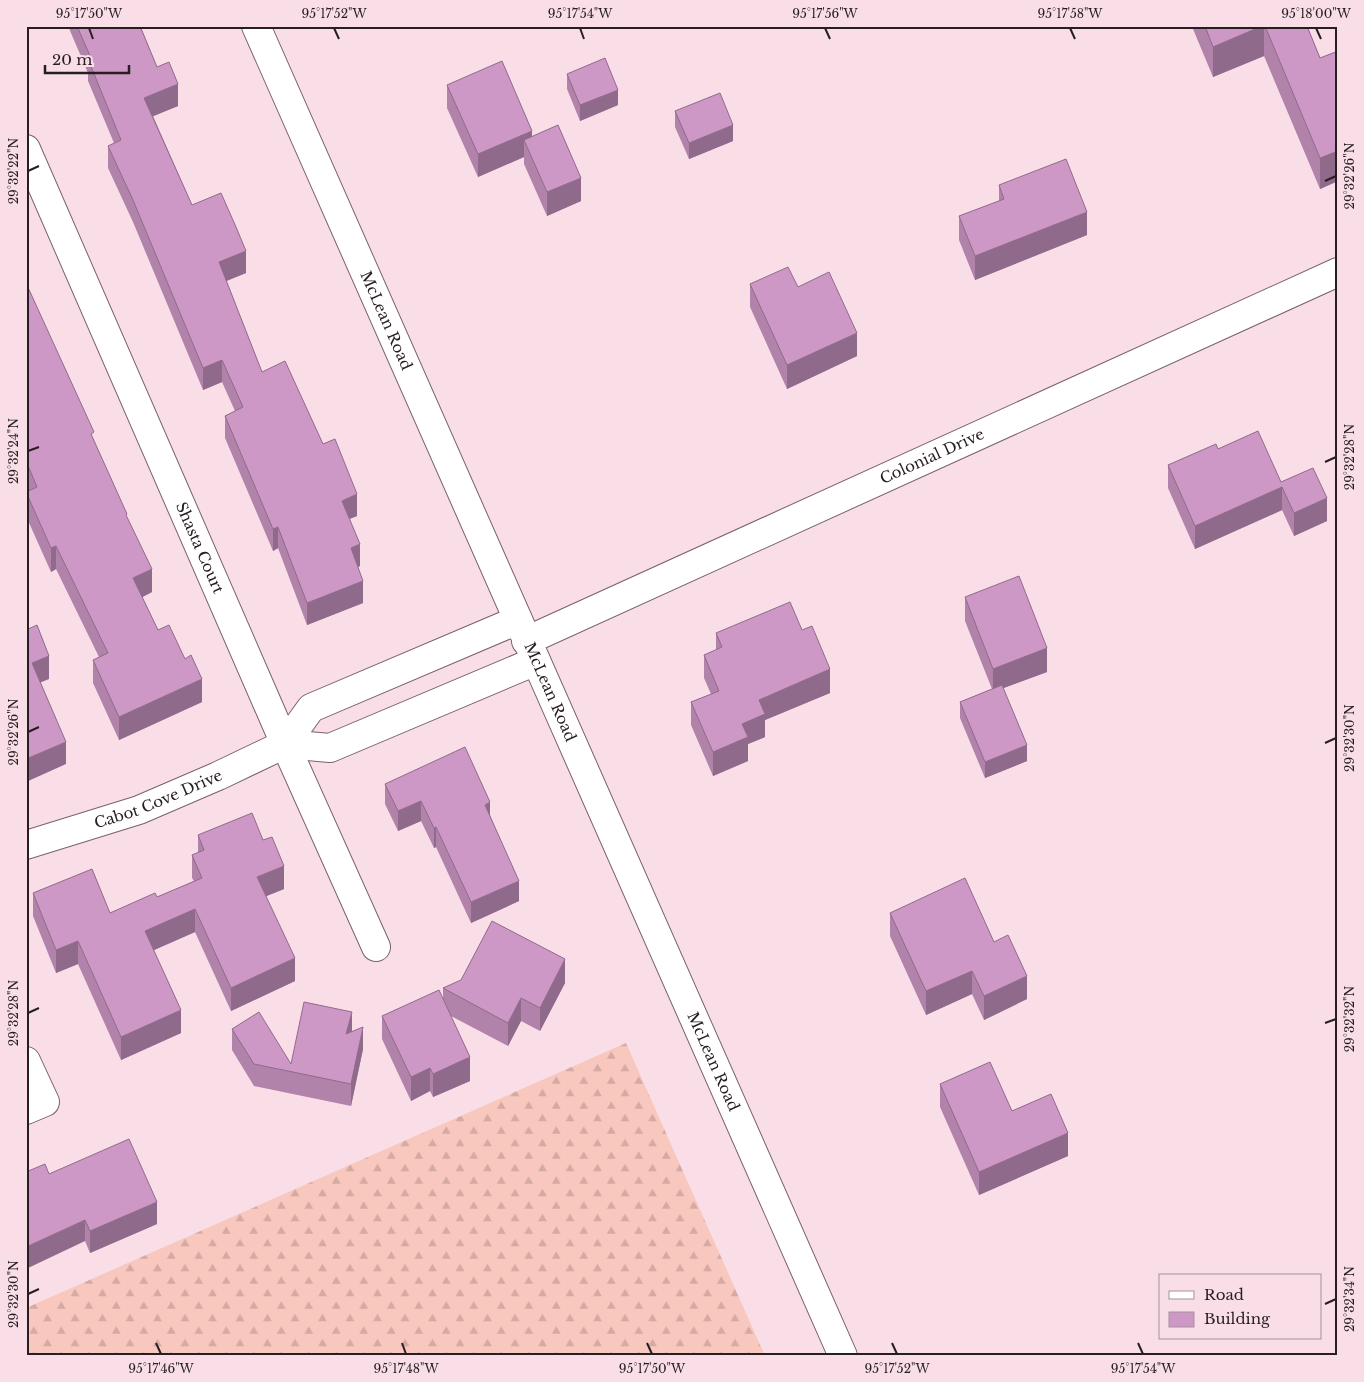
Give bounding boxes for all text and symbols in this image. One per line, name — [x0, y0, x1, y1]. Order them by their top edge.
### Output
text: 95°17'50"W — [56, 6, 123, 21]
text: 95°17'52"W — [301, 6, 367, 21]
text: 95°17'54"W — [548, 6, 613, 21]
text: 95°17'56"W — [792, 6, 859, 21]
text: 95°17'58"W — [1038, 6, 1103, 21]
text: 95°18'00"W — [1281, 6, 1352, 21]
scale bar — [45, 42, 129, 74]
text: 20 m — [52, 50, 92, 69]
text: 29°32'22"N — [6, 138, 21, 204]
text: 29°32'26"N — [1342, 142, 1357, 209]
street label: McLean Road — [356, 268, 417, 373]
text: 29°32'24"N — [6, 418, 21, 484]
street label: Colonial Drive — [877, 424, 987, 488]
text: 29°32'28"N — [1342, 424, 1357, 490]
street label: Shasta Court — [172, 499, 228, 597]
street label: McLean Road — [520, 639, 581, 744]
text: 29°32'26"N — [6, 698, 21, 765]
text: 29°32'30"N — [1342, 704, 1357, 772]
street label: Cabot Cove Drive — [92, 765, 225, 832]
text: 29°32'28"N — [6, 980, 21, 1046]
text: 29°32'32"N — [1342, 986, 1357, 1052]
street label: McLean Road — [683, 1009, 744, 1114]
text: 29°32'30"N — [6, 1260, 21, 1328]
text: 29°32'34"N — [1342, 1266, 1357, 1332]
legend — [1159, 1274, 1322, 1340]
text: Road — [1204, 1285, 1244, 1304]
text: Building — [1204, 1309, 1271, 1328]
text: 95°17'46"W — [128, 1361, 195, 1376]
text: 95°17'48"W — [374, 1361, 439, 1376]
text: 95°17'50"W — [619, 1361, 686, 1376]
text: 95°17'52"W — [864, 1361, 930, 1376]
text: 95°17'54"W — [1111, 1361, 1176, 1376]

